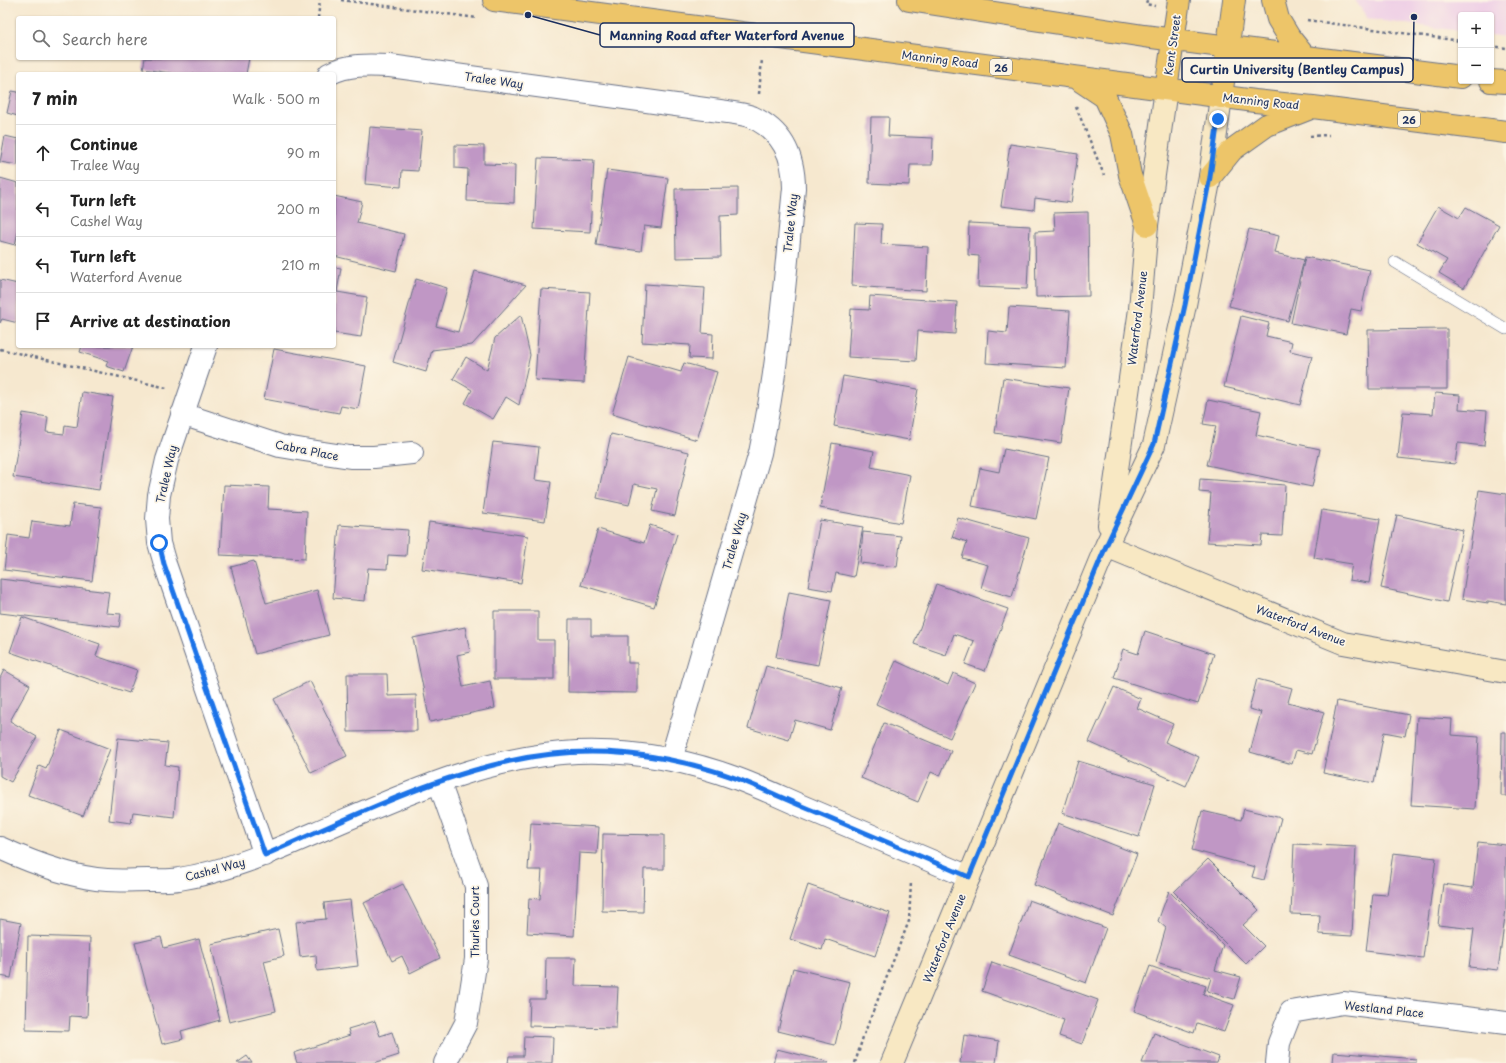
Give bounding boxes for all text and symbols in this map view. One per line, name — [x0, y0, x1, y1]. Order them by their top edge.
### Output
map controls — [1458, 12, 1494, 84]
button: + — [1458, 12, 1494, 48]
street label: Kent Street — [1159, 13, 1185, 76]
search box — [16, 16, 336, 60]
callout: Manning Road after Waterford Avenue — [600, 23, 854, 47]
text: Manning Road after Waterford Avenue — [610, 26, 845, 44]
icon: search — [30, 27, 52, 49]
text: Search here — [62, 27, 148, 50]
street label: Manning Road — [901, 46, 979, 72]
button: − — [1458, 48, 1494, 84]
callout: Curtin University (Bentley Campus) — [1182, 58, 1413, 82]
road number: 26 — [990, 59, 1012, 75]
text: Curtin University (Bentley Campus) — [1190, 60, 1404, 78]
street label: Tralee Way — [463, 67, 525, 93]
text: 7 min — [32, 85, 78, 111]
text: Walk · 500 m — [232, 89, 320, 108]
street label: Manning Road — [1222, 89, 1300, 113]
route end — [1209, 110, 1227, 128]
road number: 26 — [1398, 111, 1420, 127]
text: Continue — [70, 132, 138, 155]
icon: ahead — [32, 142, 54, 164]
text: 90 m — [287, 143, 320, 162]
text: Tralee Way — [70, 155, 140, 174]
text: Turn left — [70, 188, 136, 211]
street label: Tralee Way — [778, 193, 802, 253]
icon: left — [32, 198, 54, 220]
text: 200 m — [277, 199, 320, 218]
text: Cashel Way — [70, 211, 143, 230]
text: Turn left — [70, 244, 136, 267]
icon: left — [32, 254, 54, 276]
text: 210 m — [281, 255, 320, 274]
text: Waterford Avenue — [70, 267, 182, 286]
street label: Waterford Avenue — [1123, 270, 1151, 366]
text: Arrive at destination — [70, 309, 231, 332]
icon: arrive — [32, 310, 54, 332]
street label: Cabra Place — [274, 435, 340, 465]
street label: Tralee Way — [151, 443, 181, 505]
street label: Tralee Way — [718, 510, 750, 572]
route start — [150, 534, 168, 552]
street label: Waterford Avenue — [1254, 600, 1348, 650]
street label: Cashel Way — [183, 853, 247, 885]
street label: Thurles Court — [466, 885, 483, 958]
street label: Waterford Avenue — [918, 891, 970, 985]
street label: Westland Place — [1343, 996, 1425, 1022]

